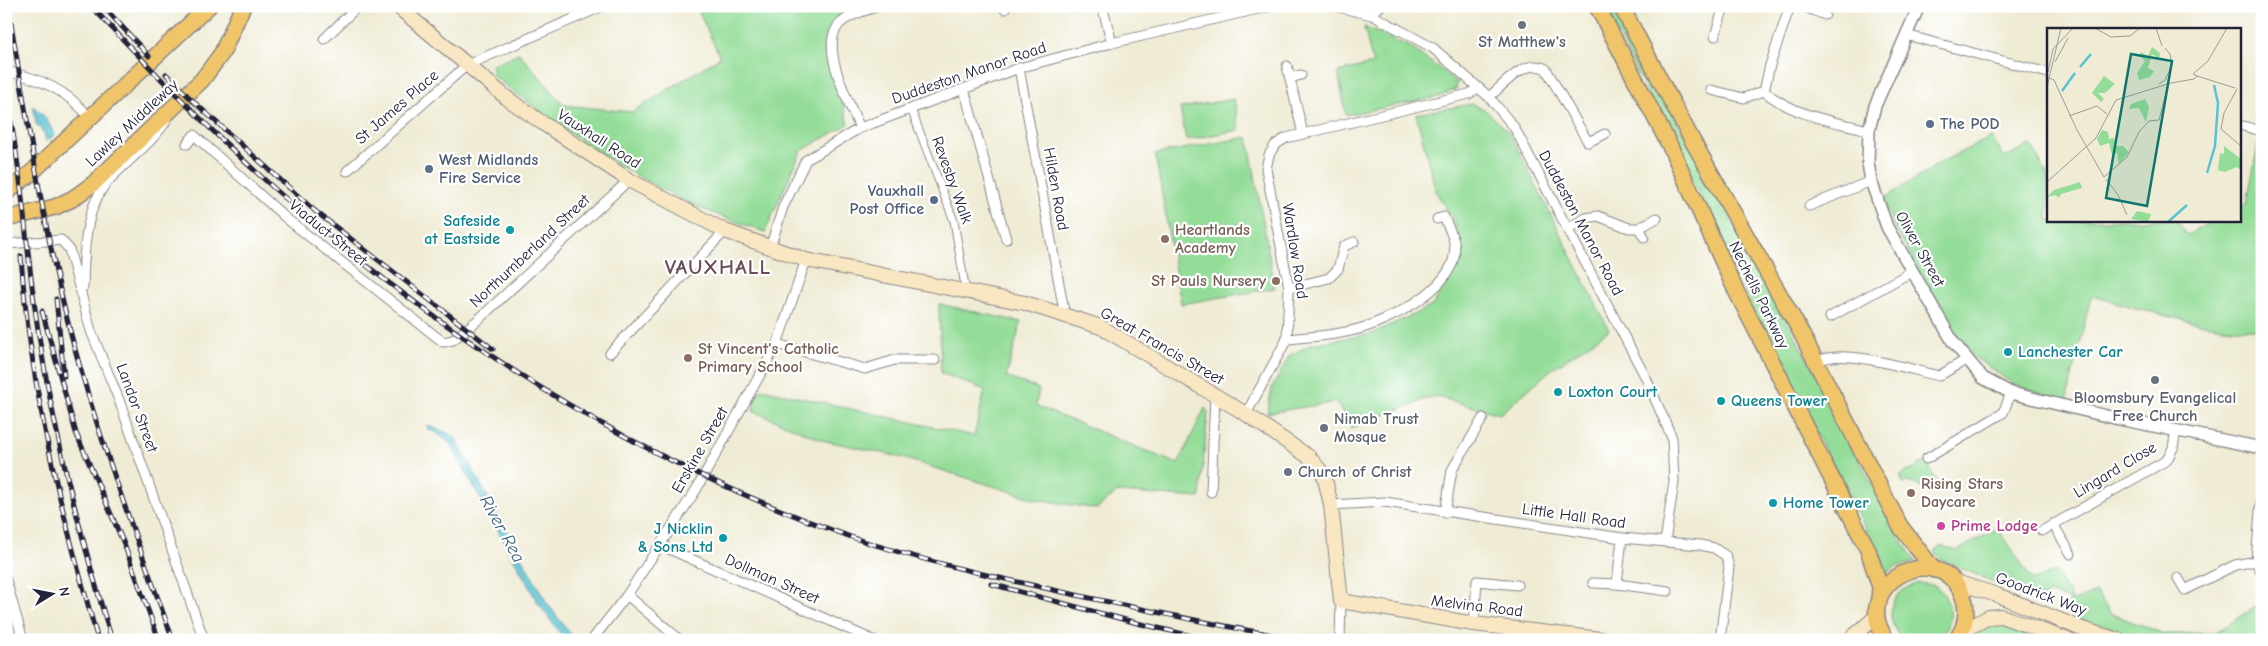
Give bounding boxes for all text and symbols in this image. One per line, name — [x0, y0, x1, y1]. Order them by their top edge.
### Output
marker: St Matthew's — [1516, 19, 1528, 31]
inset map — [2047, 28, 2240, 221]
place label: St Matthew's — [1478, 33, 1566, 51]
street label: Duddeston Manor Road — [890, 38, 1048, 108]
street label: St James Place — [352, 66, 442, 148]
street label: Lawley Middleway — [82, 75, 183, 170]
street label: Vauxhall Road — [554, 105, 644, 173]
place label: The POD — [1940, 115, 1999, 133]
marker: The POD — [1924, 118, 1936, 130]
street label: Revesby Walk — [928, 134, 976, 226]
street label: Hilden Road — [1040, 146, 1072, 232]
street label: Duddeston Manor Road — [1535, 147, 1627, 299]
place label: West Midlands Fire Service — [439, 151, 538, 187]
marker: West Midlands Fire Service — [423, 163, 435, 175]
place label: Vauxhall Post Office — [849, 182, 924, 218]
street label: Northumberland Street — [466, 190, 594, 311]
marker: Vauxhall Post Office — [928, 194, 940, 206]
street label: Viaduct Street — [285, 196, 371, 270]
street label: Wardlow Road — [1279, 202, 1311, 300]
street label: Oliver Street — [1892, 208, 1948, 290]
place label: Safeside at Eastside — [424, 212, 500, 248]
place label: Heartlands Academy — [1175, 221, 1250, 257]
marker: Safeside at Eastside — [504, 224, 516, 236]
marker: Heartlands Academy — [1159, 233, 1171, 245]
street label: Nechells Parkway — [1725, 238, 1793, 352]
district label: VAUXHALL — [665, 255, 771, 279]
place label: St Pauls Nursery — [1151, 272, 1267, 290]
marker: St Pauls Nursery — [1270, 275, 1282, 287]
street label: Great Francis Street — [1097, 303, 1227, 389]
place label: St Vincent's Catholic Primary School — [698, 340, 839, 376]
place label: Lanchester Car — [2018, 343, 2123, 361]
marker: Lanchester Car — [2002, 346, 2014, 358]
marker: St Vincent's Catholic Primary School — [682, 352, 694, 364]
street label: Landor Street — [113, 361, 162, 455]
marker: Bloomsbury Evangelical Free Church — [2149, 374, 2161, 386]
place label: Loxton Court — [1568, 383, 1658, 401]
marker: Loxton Court — [1552, 386, 1564, 398]
place label: Bloomsbury Evangelical Free Church — [2074, 389, 2236, 425]
place label: Queens Tower — [1731, 392, 1827, 410]
marker: Queens Tower — [1715, 395, 1727, 407]
street label: Erskine Street — [668, 403, 732, 496]
place label: Nimab Trust Mosque — [1334, 410, 1419, 446]
marker: Nimab Trust Mosque — [1318, 422, 1330, 434]
street label: Lingard Close — [2070, 438, 2160, 502]
place label: Church of Christ — [1298, 463, 1412, 481]
marker: Church of Christ — [1282, 466, 1294, 478]
place label: Rising Stars Daycare — [1921, 475, 2003, 511]
marker: Rising Stars Daycare — [1905, 487, 1917, 499]
water label: River Rea — [475, 492, 529, 566]
place label: Home Tower — [1783, 494, 1869, 512]
marker: Home Tower — [1767, 497, 1779, 509]
street label: Little Hall Road — [1521, 500, 1627, 532]
place label: Prime Lodge — [1951, 517, 2038, 535]
place label: J Nicklin & Sons Ltd — [638, 520, 713, 556]
marker: Prime Lodge — [1935, 520, 1947, 532]
marker: J Nicklin & Sons Ltd — [717, 532, 729, 544]
street label: Dollman Street — [722, 550, 822, 608]
north arrow — [28, 568, 78, 618]
street label: Goodrick Way — [1993, 568, 2090, 620]
text: N — [55, 586, 73, 598]
street label: Melvina Road — [1430, 591, 1524, 621]

